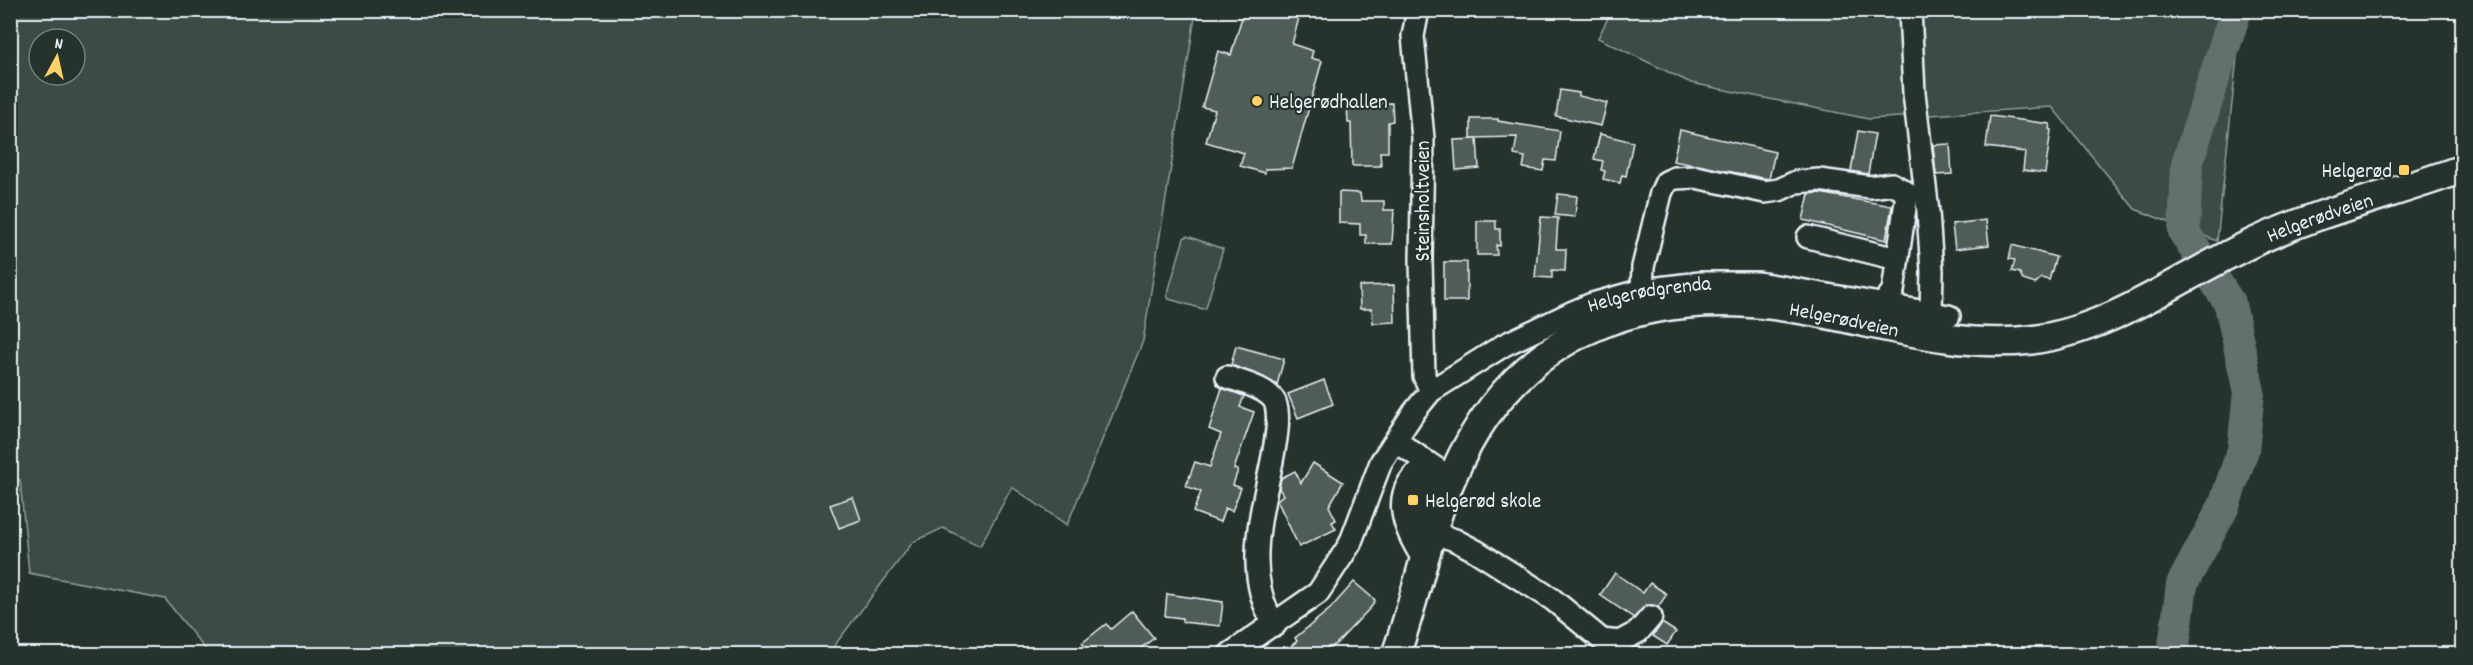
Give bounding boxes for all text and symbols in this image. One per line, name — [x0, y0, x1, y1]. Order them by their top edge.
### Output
north arrow — [27, 27, 87, 87]
text: N — [53, 33, 64, 57]
place label: Helgerødhallen — [1269, 89, 1388, 119]
marker: Helgerødhallen — [1250, 94, 1264, 108]
street label: Steinsholtveien — [1410, 140, 1440, 262]
place label: Helgerød — [2322, 158, 2392, 188]
marker: Helgerød — [2397, 163, 2411, 177]
street label: Helgerødveien — [2263, 187, 2377, 253]
street label: Helgerødgrenda — [1584, 271, 1712, 323]
street label: Helgerødveien — [1787, 296, 1901, 347]
place label: Helgerød skole — [1425, 488, 1541, 518]
marker: Helgerød skole — [1406, 493, 1420, 507]

